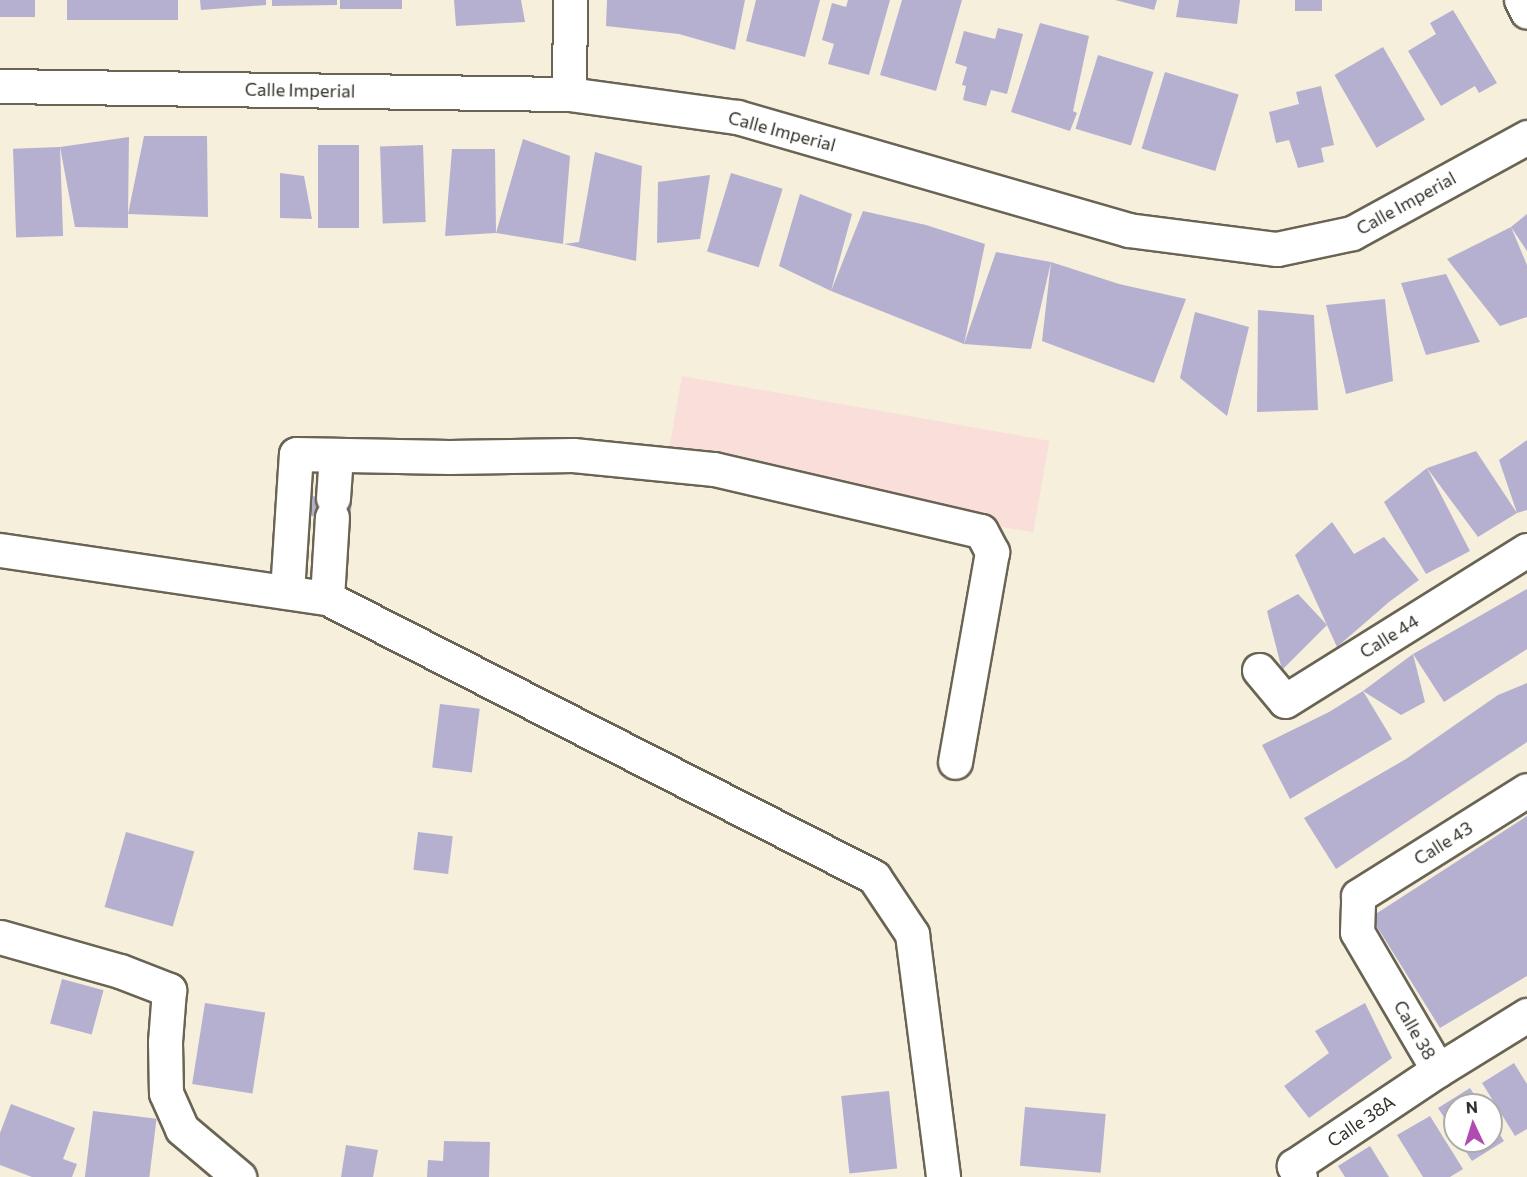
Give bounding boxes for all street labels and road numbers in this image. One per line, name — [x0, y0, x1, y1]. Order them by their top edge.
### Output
street label: Calle Imperial — [245, 78, 355, 102]
street label: Calle Imperial — [726, 106, 838, 156]
street label: Calle Imperial — [1352, 167, 1460, 239]
street label: Calle 44 — [1356, 610, 1422, 662]
street label: Calle 43 — [1410, 817, 1476, 869]
street label: Calle 38 — [1389, 996, 1441, 1064]
street label: Calle 38A — [1323, 1091, 1399, 1151]

